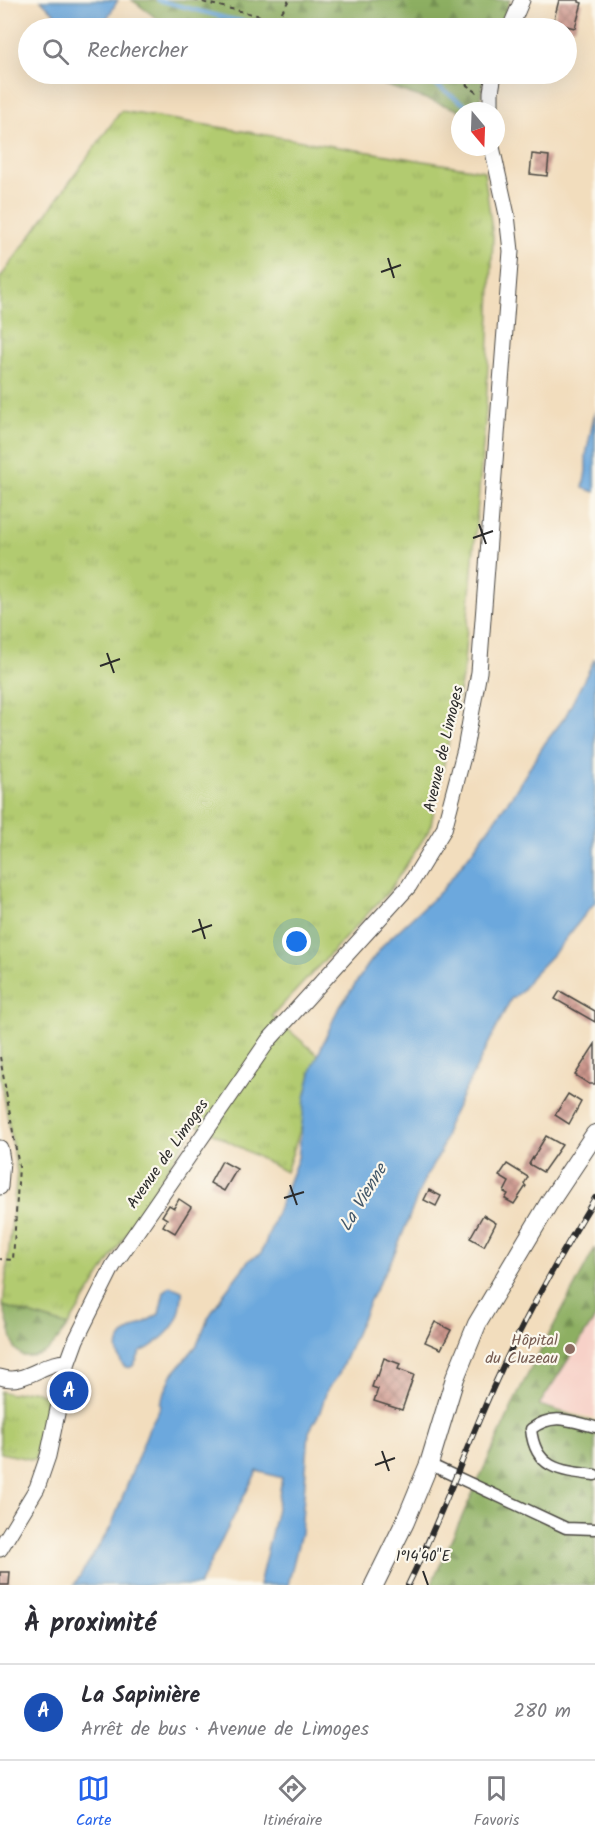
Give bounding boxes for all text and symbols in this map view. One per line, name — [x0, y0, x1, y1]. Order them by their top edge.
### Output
search box — [18, 18, 577, 84]
text: Rechercher — [87, 34, 187, 69]
icon: search — [39, 35, 72, 68]
north arrow — [451, 102, 505, 156]
street label: Avenue de Limoges — [417, 683, 471, 815]
your location — [282, 927, 311, 956]
street label: Avenue de Limoges — [121, 1094, 215, 1214]
water label: La Vienne — [332, 1157, 397, 1238]
place label: Hôpital du Cluzeau — [485, 1328, 558, 1371]
marker: Hôpital du Cluzeau — [563, 1342, 577, 1356]
pin: A — [50, 1368, 88, 1414]
text: 1°14'40"E — [396, 1545, 451, 1569]
text: À proximité — [24, 1603, 156, 1645]
text: La Sapinière — [81, 1679, 200, 1714]
text: A — [37, 1696, 50, 1728]
text: 280 m — [513, 1696, 571, 1728]
text: Arrêt de bus · Avenue de Limoges — [81, 1714, 369, 1746]
tab: Carte — [76, 1772, 111, 1833]
tab: Itinéraire — [263, 1772, 322, 1833]
tab: Favoris — [474, 1772, 519, 1833]

